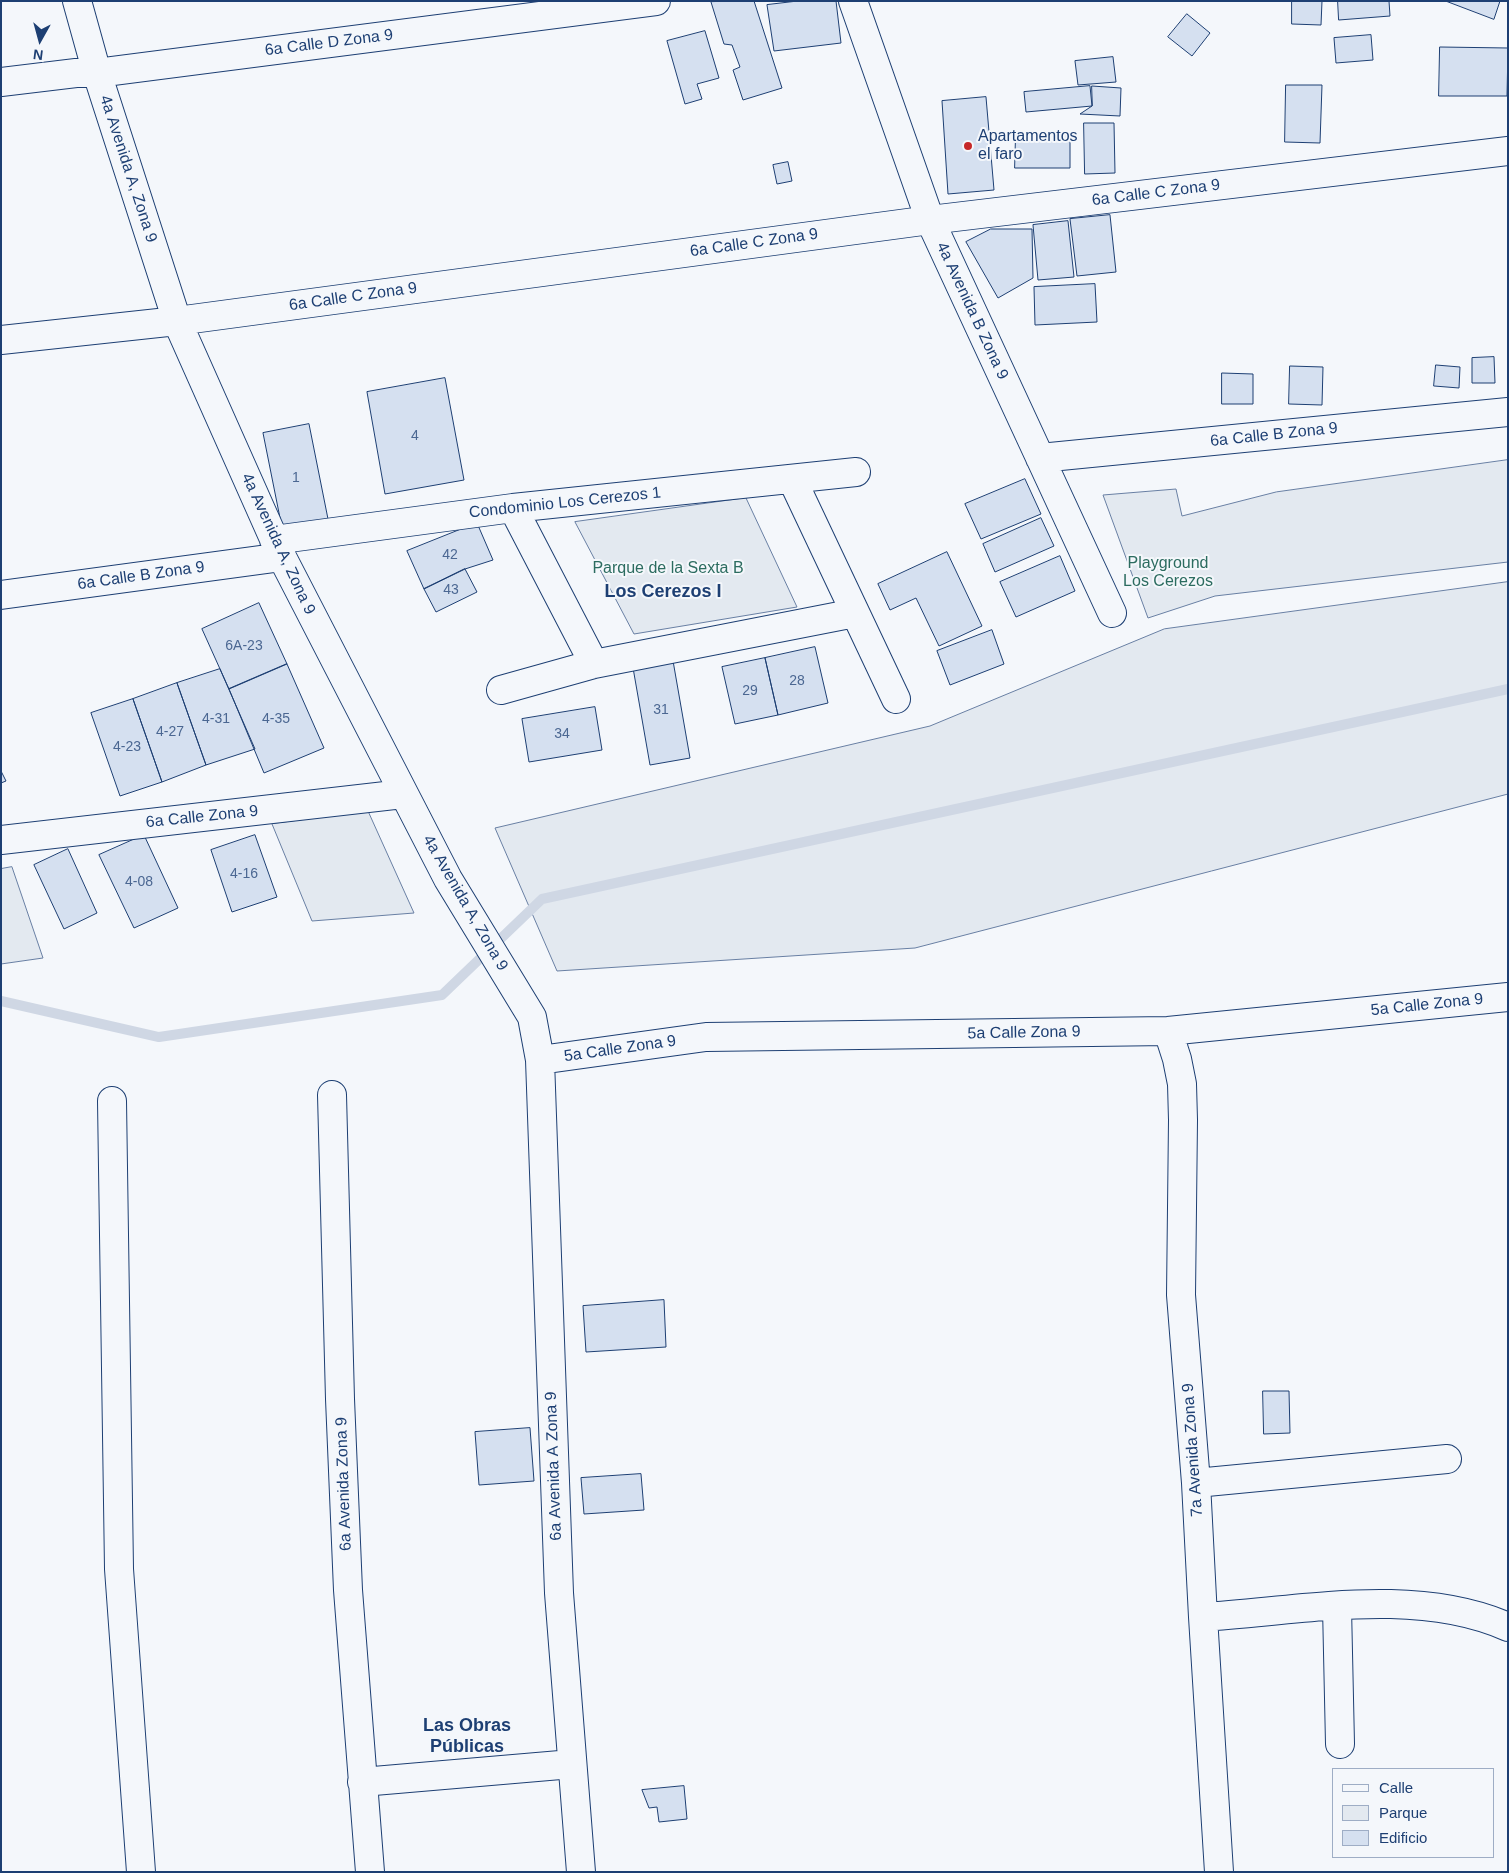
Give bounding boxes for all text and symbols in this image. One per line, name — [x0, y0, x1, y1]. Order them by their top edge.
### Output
north arrow — [15, 15, 65, 65]
street label: 6a Calle D Zona 9 — [264, 26, 394, 60]
text: N — [32, 46, 44, 63]
street label: 4a Avenida A, Zona 9 — [95, 93, 161, 245]
place label: Apartamentos el faro — [978, 127, 1078, 165]
marker: Apartamentos el faro — [962, 140, 974, 152]
street label: 6a Calle C Zona 9 — [1091, 176, 1221, 210]
street label: 6a Calle C Zona 9 — [689, 225, 819, 261]
street label: 4a Avenida B Zona 9 — [932, 239, 1012, 383]
street label: 6a Calle C Zona 9 — [288, 279, 418, 315]
street label: 6a Calle B Zona 9 — [1209, 419, 1339, 451]
house number: 4 — [411, 428, 419, 444]
street label: 4a Avenida A, Zona 9 — [237, 470, 319, 618]
house number: 1 — [292, 470, 300, 486]
street label: Condominio Los Cerezos 1 — [468, 483, 662, 523]
house number: 42 — [442, 547, 458, 563]
park label: Playground Los Cerezos — [1123, 554, 1213, 592]
street label: 6a Calle B Zona 9 — [76, 558, 206, 594]
park label: Parque de la Sexta B — [592, 559, 744, 579]
district label: Los Cerezos I — [604, 581, 722, 603]
house number: 43 — [443, 582, 459, 598]
house number: 6A-23 — [225, 638, 263, 654]
house number: 28 — [789, 673, 805, 689]
house number: 29 — [742, 683, 758, 699]
house number: 31 — [653, 702, 669, 718]
house number: 4-31 — [202, 711, 230, 727]
house number: 4-35 — [262, 711, 290, 727]
house number: 4-27 — [156, 724, 184, 740]
house number: 34 — [554, 726, 570, 742]
house number: 4-23 — [113, 739, 141, 755]
street label: 6a Calle Zona 9 — [145, 802, 259, 832]
street label: 4a Avenida A, Zona 9 — [418, 832, 512, 974]
house number: 4-16 — [230, 866, 258, 882]
house number: 4-08 — [125, 874, 153, 890]
street label: 5a Calle Zona 9 — [1370, 990, 1484, 1020]
street label: 5a Calle Zona 9 — [967, 1022, 1081, 1044]
street label: 5a Calle Zona 9 — [563, 1032, 677, 1066]
street label: 7a Avenida Zona 9 — [1179, 1382, 1207, 1518]
street label: 6a Avenida A Zona 9 — [542, 1391, 566, 1541]
street label: 6a Avenida Zona 9 — [332, 1417, 356, 1551]
district label: Las Obras Públicas — [423, 1715, 511, 1758]
legend — [1332, 1768, 1494, 1858]
text: Calle — [1379, 1779, 1413, 1796]
text: Parque — [1379, 1804, 1427, 1821]
text: Edificio — [1379, 1829, 1427, 1846]

